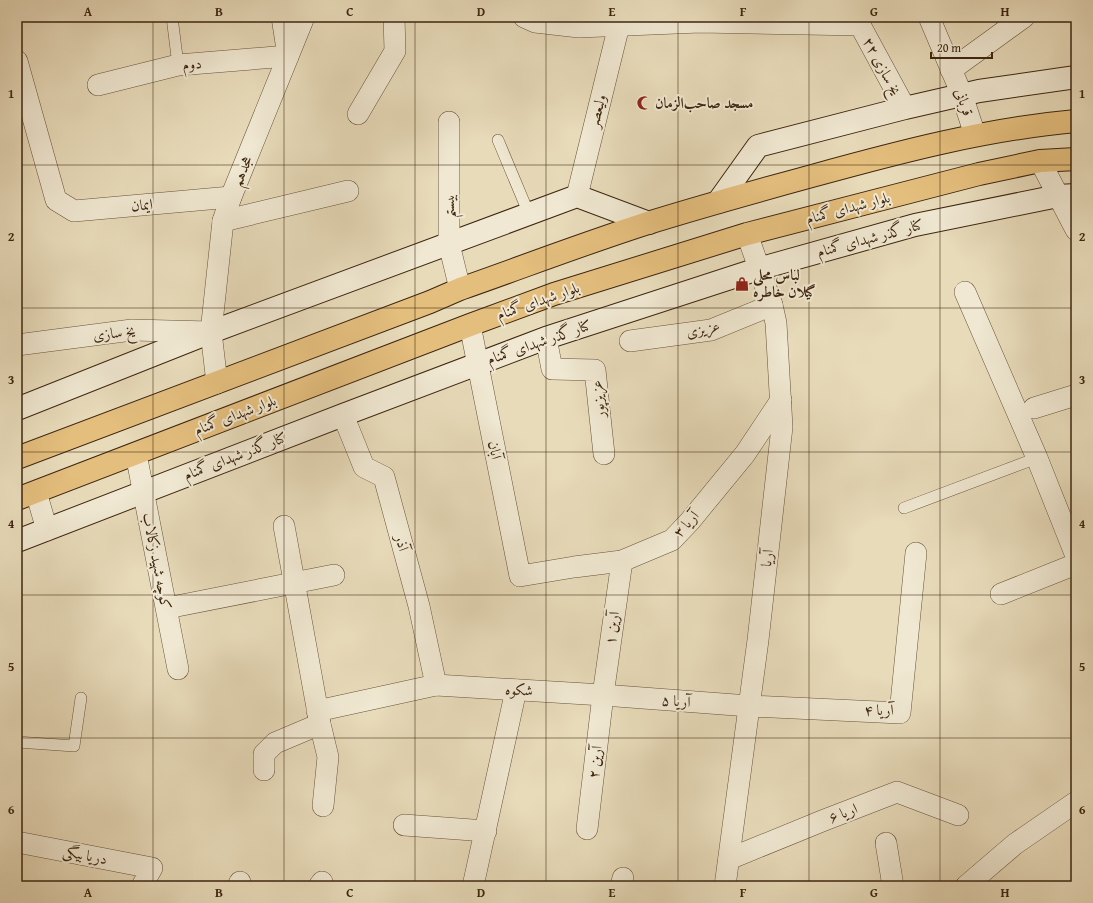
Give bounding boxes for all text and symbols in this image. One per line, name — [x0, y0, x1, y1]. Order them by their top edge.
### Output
text: A — [84, 2, 93, 21]
text: B — [215, 2, 223, 21]
text: C — [346, 2, 354, 21]
text: D — [477, 2, 485, 21]
text: E — [609, 2, 616, 21]
text: F — [740, 2, 747, 21]
text: G — [870, 2, 878, 21]
text: H — [1000, 2, 1010, 21]
street label: یخ سازی ۲۲ — [855, 33, 908, 103]
scale bar — [931, 34, 992, 60]
text: 20 m — [937, 39, 961, 56]
street label: دوم — [181, 52, 203, 78]
text: 1 — [8, 84, 14, 103]
text: 1 — [1079, 84, 1085, 103]
street label: قربانی — [950, 85, 979, 119]
street label: ولیعصر — [582, 92, 611, 132]
place label: مسجد صاحب‌الزمان — [655, 92, 754, 113]
mosque icon: مسجد صاحب‌الزمان — [636, 95, 652, 111]
street label: هجدهم — [226, 152, 261, 191]
street label: بلوار شهدای گمنام — [803, 186, 893, 232]
street label: ایمان — [130, 193, 154, 216]
street label: بیستم — [438, 194, 464, 218]
street label: کنار گذر شهدای گمنام — [814, 213, 926, 265]
text: 2 — [8, 227, 15, 246]
text: 2 — [1079, 227, 1086, 246]
place label: لباس محلی گیلان خاطره — [752, 264, 815, 302]
street label: بلوار شهدای گمنام — [494, 276, 583, 327]
shop icon: لباس محلی گیلان خاطره — [734, 276, 750, 292]
street label: کنار گذر شهدای گمنام — [484, 314, 595, 372]
street label: عزیزی — [684, 315, 722, 343]
street label: یخ سازی — [92, 320, 139, 349]
text: 3 — [8, 370, 14, 389]
text: 3 — [1079, 370, 1085, 389]
street label: عزیزپور — [585, 379, 611, 421]
street label: بلوار شهدای گمنام — [191, 389, 280, 443]
street label: کنار گذر شهدای گمنام — [180, 426, 291, 488]
street label: آبان — [483, 439, 508, 463]
street label: آریا ۳ — [668, 504, 704, 542]
street label: کوچه شهید زکالاب — [137, 511, 177, 611]
text: 4 — [8, 514, 15, 533]
text: 4 — [1079, 514, 1086, 533]
street label: آذر — [390, 530, 415, 555]
street label: آریا — [755, 546, 778, 568]
street label: آرین ۱ — [599, 608, 624, 646]
text: 5 — [8, 657, 15, 676]
text: 5 — [1079, 657, 1086, 676]
street label: شکوه — [504, 678, 534, 701]
street label: آریا ۵ — [661, 689, 693, 712]
street label: آریا ۴ — [864, 699, 896, 720]
street label: آرین ۲ — [582, 742, 607, 780]
street label: اریا ۶ — [825, 797, 860, 828]
text: 6 — [8, 800, 15, 819]
text: 6 — [1079, 800, 1086, 819]
street label: دریا بیگی — [61, 840, 109, 870]
text: A — [84, 883, 93, 902]
text: B — [215, 883, 223, 902]
text: C — [346, 883, 354, 902]
text: D — [477, 883, 485, 902]
text: E — [609, 883, 616, 902]
text: F — [740, 883, 747, 902]
text: G — [870, 883, 878, 902]
text: H — [1000, 883, 1010, 902]

